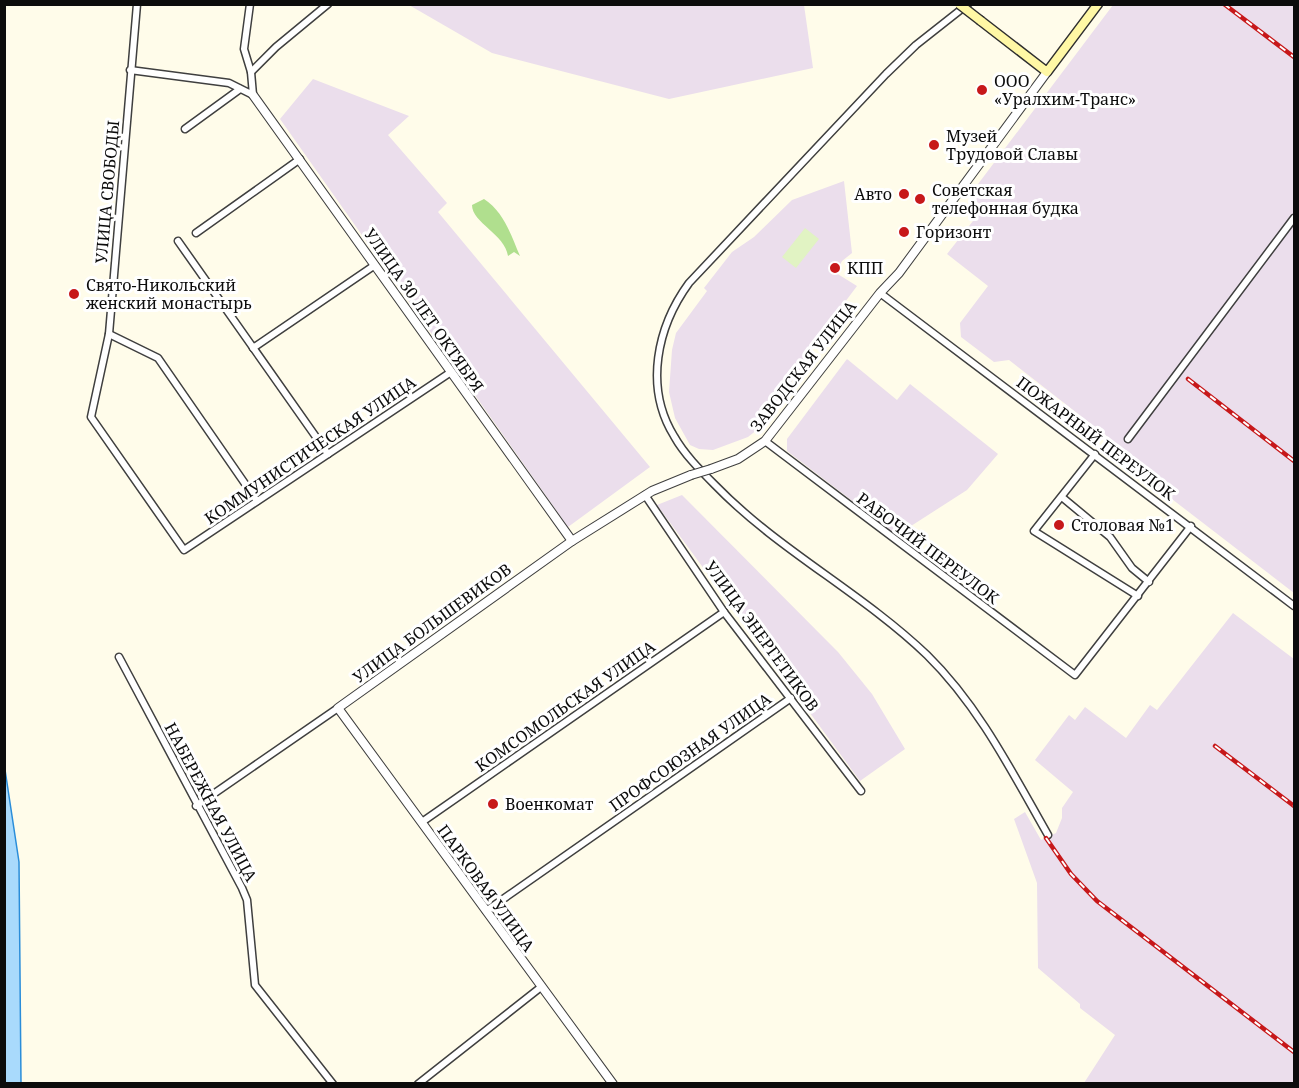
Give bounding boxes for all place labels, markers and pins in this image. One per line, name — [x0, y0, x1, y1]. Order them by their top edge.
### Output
place label: ООО «Уралхим-Транс» — [994, 70, 1136, 110]
marker: ООО «Уралхим-Транс» — [975, 83, 989, 97]
place label: Музей Трудовой Славы — [946, 125, 1078, 165]
marker: Музей Трудовой Славы — [927, 138, 941, 152]
place label: Советская телефонная будка — [932, 179, 1079, 219]
place label: Авто — [854, 183, 892, 205]
marker: Авто — [897, 187, 911, 201]
marker: Советская телефонная будка — [913, 192, 927, 206]
place label: Горизонт — [916, 221, 992, 243]
marker: Горизонт — [897, 225, 911, 239]
place label: КПП — [847, 257, 883, 279]
marker: КПП — [828, 261, 842, 275]
place label: Свято-Никольский женский монастырь — [86, 274, 252, 314]
marker: Свято-Никольский женский монастырь — [67, 287, 81, 301]
place label: Столовая №1 — [1071, 514, 1174, 536]
marker: Столовая №1 — [1052, 518, 1066, 532]
place label: Военкомат — [505, 793, 594, 815]
marker: Военкомат — [486, 797, 500, 811]

